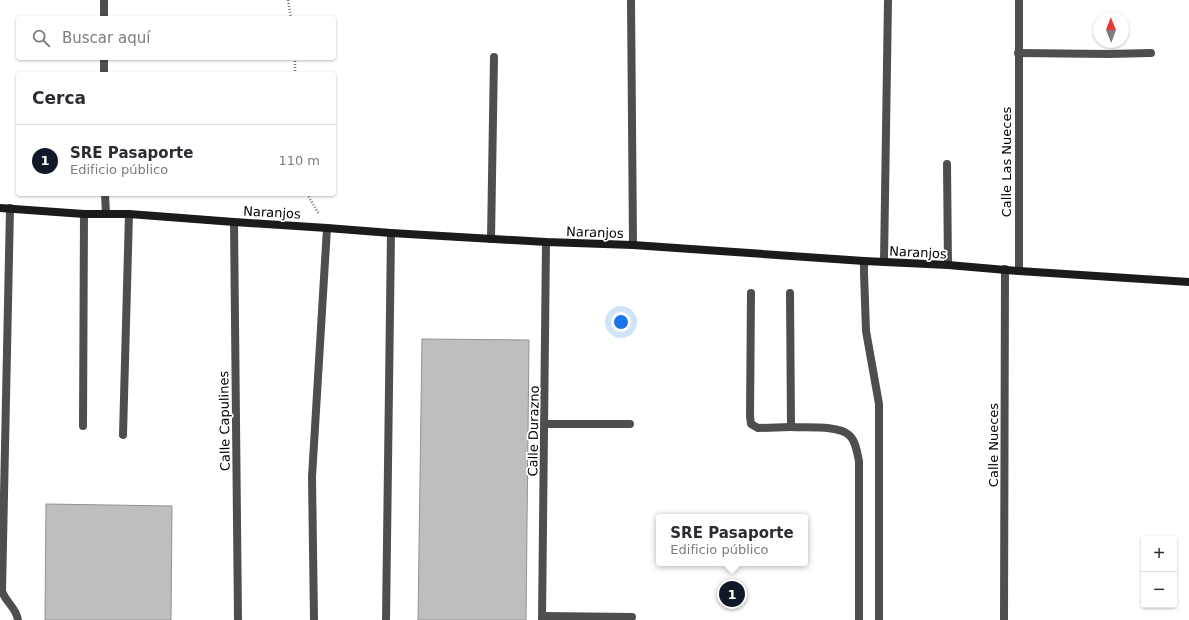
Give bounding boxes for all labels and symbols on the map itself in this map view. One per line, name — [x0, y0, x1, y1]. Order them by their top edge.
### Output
north arrow — [1093, 12, 1129, 48]
street label: Calle Las Nueces — [999, 107, 1014, 217]
street label: Naranjos — [243, 204, 301, 222]
street label: Naranjos — [566, 224, 624, 241]
street label: Naranjos — [889, 244, 947, 262]
your location — [611, 312, 631, 332]
street label: Calle Capulines — [216, 371, 233, 471]
street label: Calle Durazno — [525, 385, 542, 477]
street label: Calle Nueces — [986, 403, 1001, 487]
pin: 1 — [719, 579, 745, 609]

